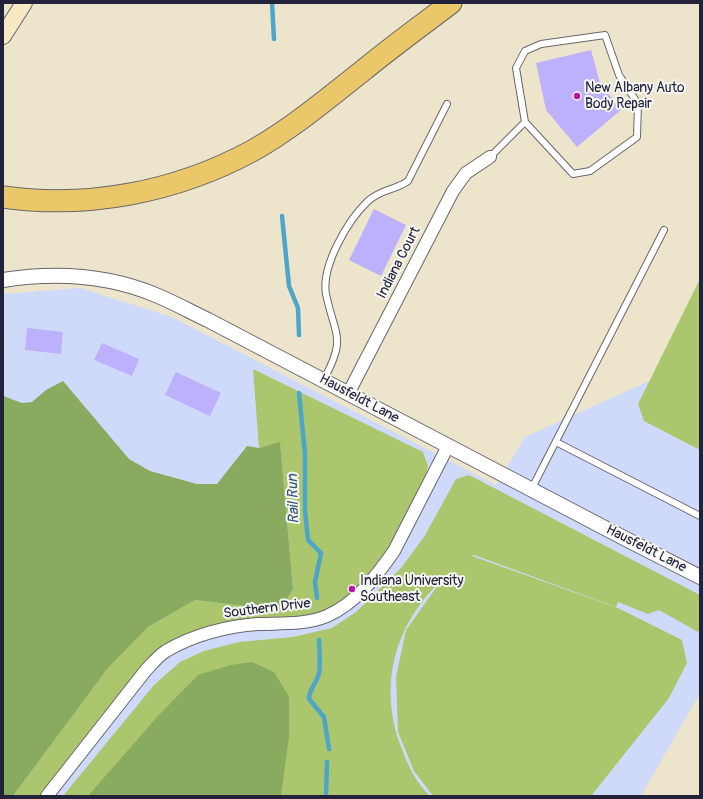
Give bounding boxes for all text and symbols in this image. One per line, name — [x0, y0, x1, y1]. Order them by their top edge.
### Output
place label: New Albany Auto Body Repair — [585, 80, 685, 112]
marker: New Albany Auto Body Repair — [572, 91, 582, 101]
street label: Indiana Court — [374, 224, 424, 302]
street label: Hausfeldt Lane — [316, 371, 402, 427]
water label: Rail Run — [284, 474, 304, 524]
street label: Hausfeldt Lane — [603, 522, 689, 576]
place label: Indiana University Southeast — [360, 573, 463, 606]
marker: Indiana University Southeast — [347, 584, 357, 594]
street label: Southern Drive — [222, 595, 312, 623]

